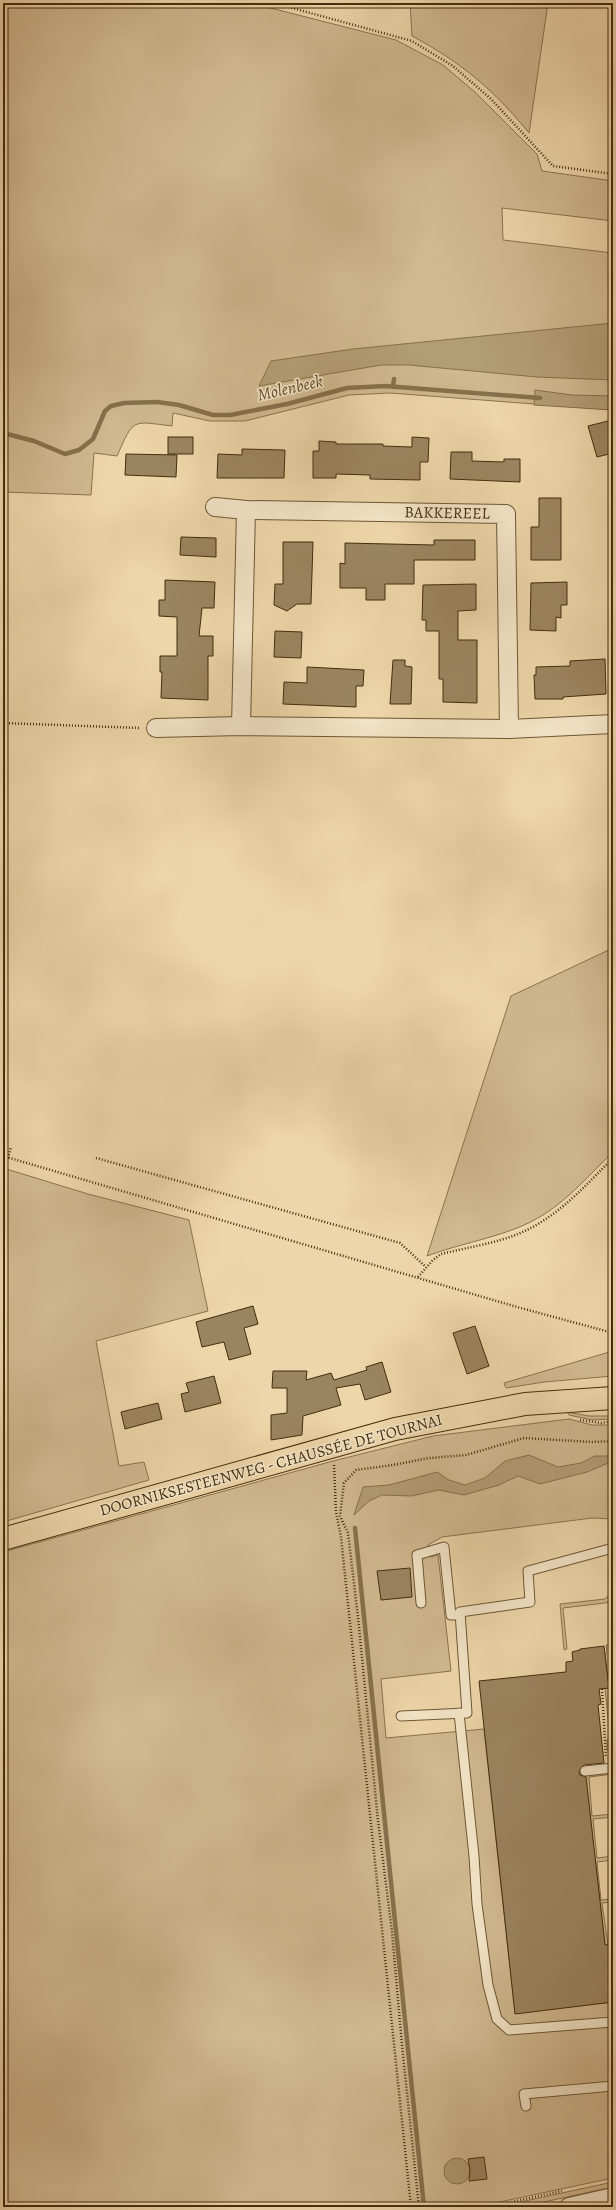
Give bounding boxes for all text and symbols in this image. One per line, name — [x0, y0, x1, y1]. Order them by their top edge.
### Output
water label: Molenbeek — [255, 369, 325, 407]
street label: BAKKEREEL — [404, 501, 491, 525]
street label: DOORNIKSESTEENWEG - CHAUSSÉE DE TOURNAI — [97, 1409, 445, 1521]

